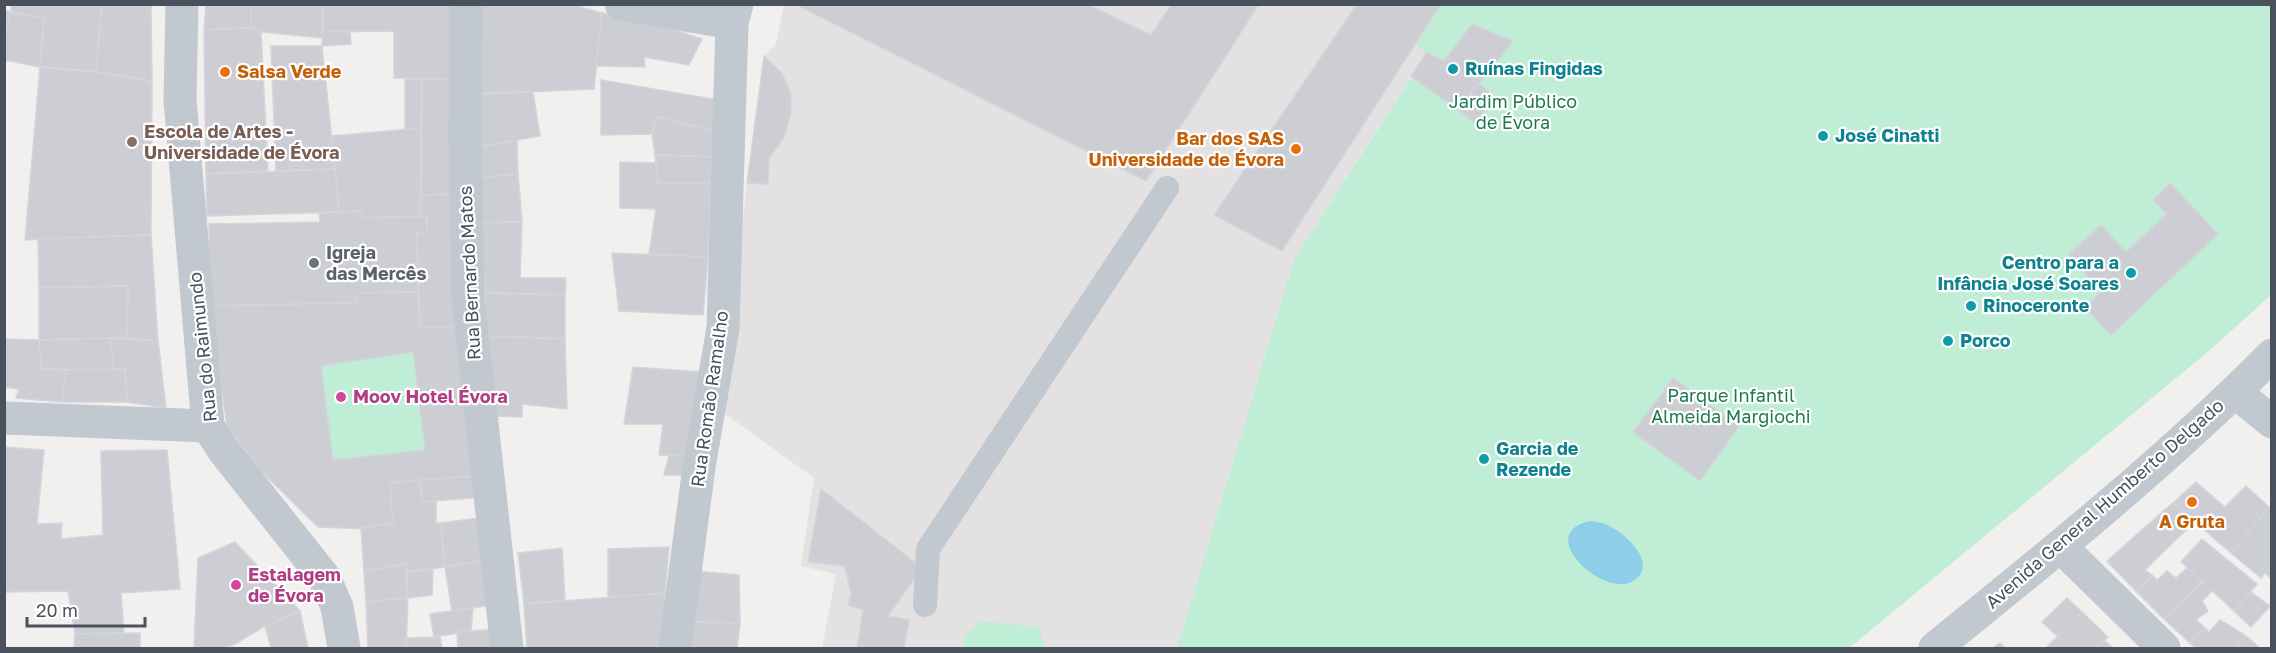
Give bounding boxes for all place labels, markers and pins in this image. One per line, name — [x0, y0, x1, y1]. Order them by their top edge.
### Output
place label: Ruínas Fingidas — [1465, 57, 1603, 79]
place label: Salsa Verde — [237, 60, 342, 82]
marker: Ruínas Fingidas — [1446, 62, 1460, 76]
marker: Salsa Verde — [218, 65, 232, 79]
place label: Escola de Artes - Universidade de Évora — [144, 120, 339, 163]
place label: José Cinatti — [1835, 124, 1940, 146]
place label: Bar dos SAS Universidade de Évora — [1089, 127, 1284, 170]
marker: José Cinatti — [1816, 129, 1830, 143]
marker: Escola de Artes - Universidade de Évora — [125, 135, 139, 149]
marker: Bar dos SAS Universidade de Évora — [1289, 142, 1303, 156]
place label: Igreja das Mercês — [326, 241, 427, 284]
place label: Centro para a Infância José Soares — [1937, 251, 2119, 294]
marker: Igreja das Mercês — [307, 256, 321, 270]
marker: Centro para a Infância José Soares — [2124, 266, 2138, 280]
place label: Rinoceronte — [1983, 294, 2090, 316]
marker: Rinoceronte — [1964, 299, 1978, 313]
place label: Porco — [1960, 329, 2011, 351]
marker: Porco — [1941, 334, 1955, 348]
place label: Moov Hotel Évora — [353, 385, 508, 407]
marker: Moov Hotel Évora — [334, 390, 348, 404]
place label: Garcia de Rezende — [1496, 437, 1579, 480]
marker: Garcia de Rezende — [1477, 452, 1491, 466]
marker: A Gruta — [2185, 495, 2199, 509]
place label: A Gruta — [2159, 510, 2225, 532]
place label: Estalagem de Évora — [248, 563, 341, 606]
marker: Estalagem de Évora — [229, 578, 243, 592]

